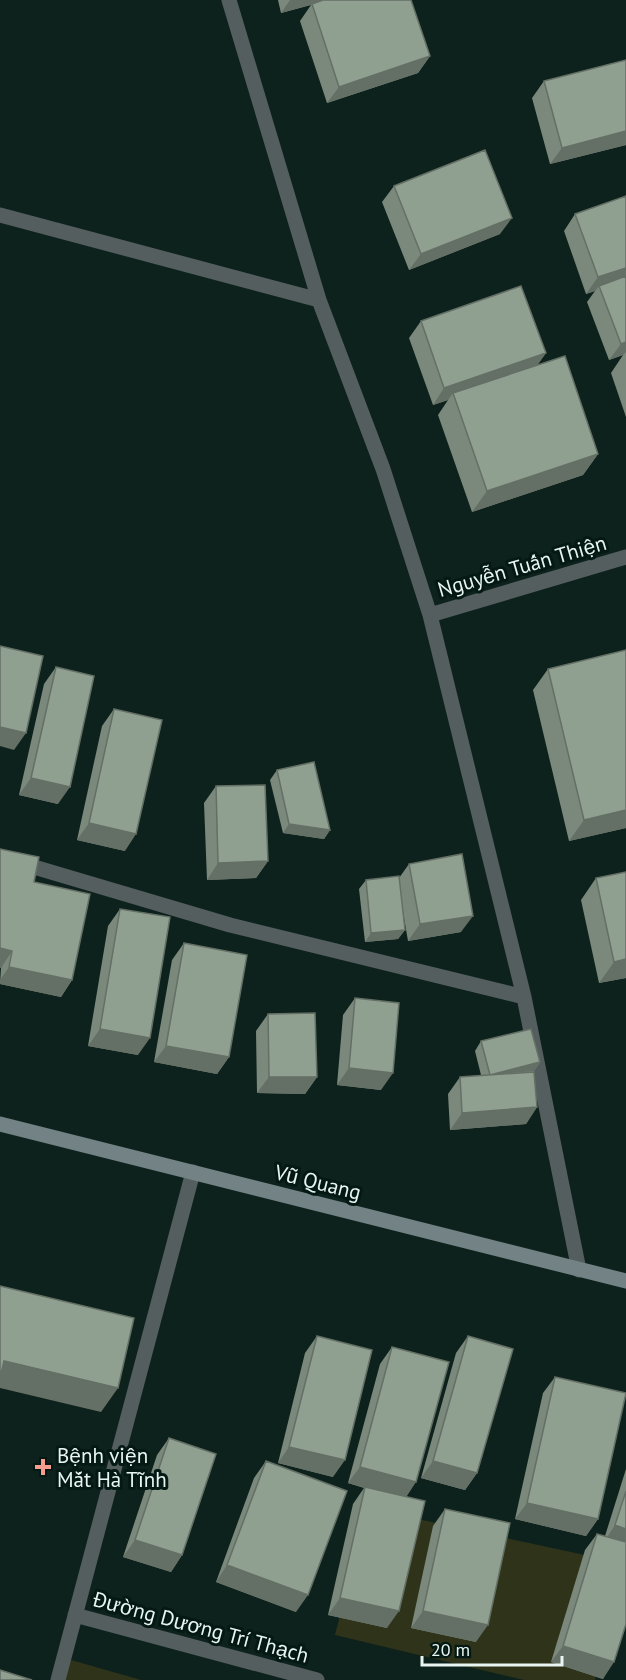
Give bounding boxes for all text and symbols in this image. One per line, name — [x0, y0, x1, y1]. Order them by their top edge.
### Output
street label: Nguyễn Tuấn Thiện — [435, 529, 609, 603]
street label: Vũ Quang — [271, 1158, 364, 1206]
place label: Bệnh viện Mắt Hà Tĩnh — [57, 1442, 167, 1493]
marker: Bệnh viện Mắt Hà Tĩnh — [34, 1458, 52, 1476]
street label: Đường Dương Trí Thạch — [89, 1585, 312, 1669]
scale bar — [422, 1629, 562, 1667]
text: 20 m — [431, 1638, 470, 1661]

